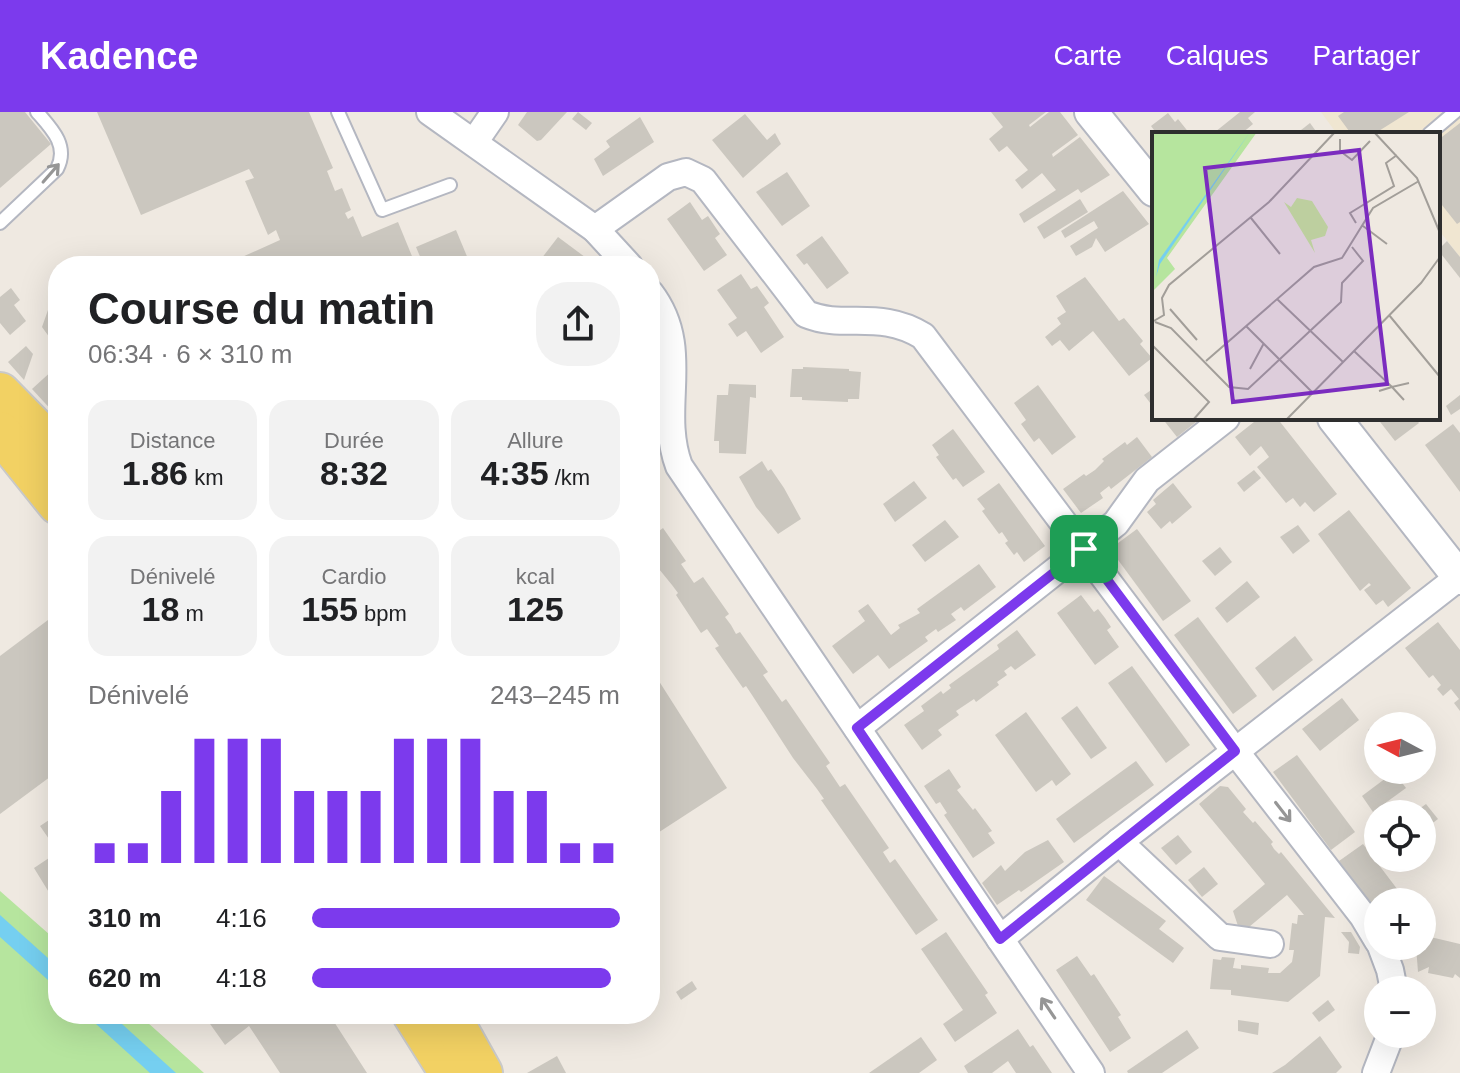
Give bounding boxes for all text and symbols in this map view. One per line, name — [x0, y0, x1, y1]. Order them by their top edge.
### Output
text: Kadence — [40, 35, 198, 77]
text: Carte — [1053, 40, 1122, 71]
text: Calques — [1166, 40, 1269, 71]
text: Partager — [1313, 40, 1420, 71]
inset map — [1152, 132, 1440, 420]
one-way arrow — [42, 163, 60, 183]
button: share — [536, 282, 620, 366]
text: Course du matin — [88, 284, 435, 333]
text: 06:34 · 6 × 310 m — [88, 339, 293, 369]
text: Distance — [130, 428, 215, 453]
text: Durée — [324, 428, 384, 453]
text: Allure — [507, 428, 563, 453]
text: 1.86 — [122, 454, 188, 492]
text: 8:32 — [320, 454, 388, 492]
text: 4:35 — [481, 454, 549, 492]
text: km — [188, 465, 223, 490]
text: /km — [549, 465, 590, 490]
pin — [1050, 515, 1118, 583]
icon: arrive — [1062, 527, 1106, 571]
text: Dénivelé — [130, 564, 215, 589]
text: Cardio — [322, 564, 386, 589]
text: kcal — [516, 564, 555, 589]
text: 18 — [142, 590, 179, 628]
text: 155 — [301, 590, 358, 628]
text: 125 — [507, 590, 564, 628]
text: m — [179, 601, 204, 626]
text: bpm — [358, 601, 407, 626]
text: Dénivelé — [88, 680, 189, 710]
text: 243–245 m — [490, 680, 620, 710]
north arrow — [1364, 712, 1436, 784]
map controls — [1364, 712, 1436, 1048]
button: locate — [1364, 800, 1436, 872]
one-way arrow — [1274, 801, 1291, 823]
button: + — [1364, 888, 1436, 960]
text: 310 m — [88, 903, 162, 933]
text: 4:16 — [216, 903, 267, 933]
text: 620 m — [88, 963, 162, 993]
text: 4:18 — [216, 963, 267, 993]
button: − — [1364, 976, 1436, 1048]
one-way arrow — [1039, 998, 1056, 1020]

